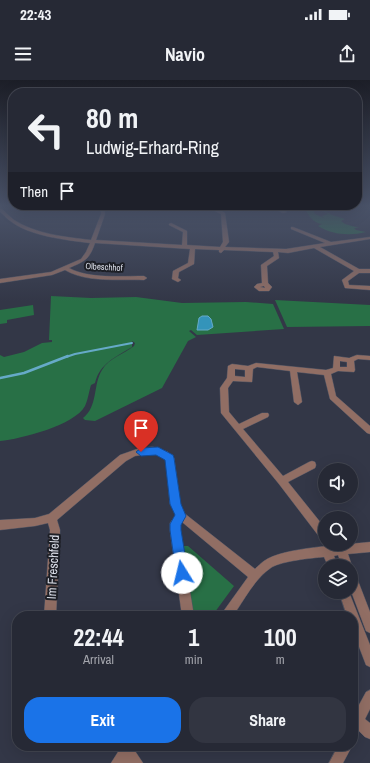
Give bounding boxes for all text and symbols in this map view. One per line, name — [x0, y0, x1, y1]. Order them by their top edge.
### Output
text: 22:43 — [20, 4, 51, 25]
text: Navio — [165, 42, 205, 67]
icon: menu — [12, 43, 34, 65]
icon: share — [336, 43, 358, 65]
text: 80 m — [86, 99, 138, 137]
icon: left — [20, 104, 72, 156]
text: Ludwig-Erhard-Ring — [86, 135, 219, 160]
icon: arrive — [56, 180, 78, 202]
text: Then — [20, 181, 48, 202]
street label: Olbeschhof — [85, 260, 124, 274]
pin — [124, 411, 158, 452]
icon: arrive — [130, 417, 152, 439]
map controls — [318, 463, 358, 599]
button: sound — [318, 463, 358, 503]
button: search — [318, 511, 358, 551]
street label: Im Freschfeld — [43, 534, 63, 600]
position arrow — [161, 552, 203, 594]
button: layers — [318, 559, 358, 599]
text: 22:44 — [73, 621, 124, 653]
text: 1 — [188, 621, 199, 653]
text: 100 — [264, 621, 297, 653]
text: Arrival — [83, 651, 114, 668]
text: min — [185, 651, 203, 668]
text: m — [276, 651, 285, 668]
button: Exit — [24, 697, 181, 743]
button: Share — [189, 697, 346, 743]

